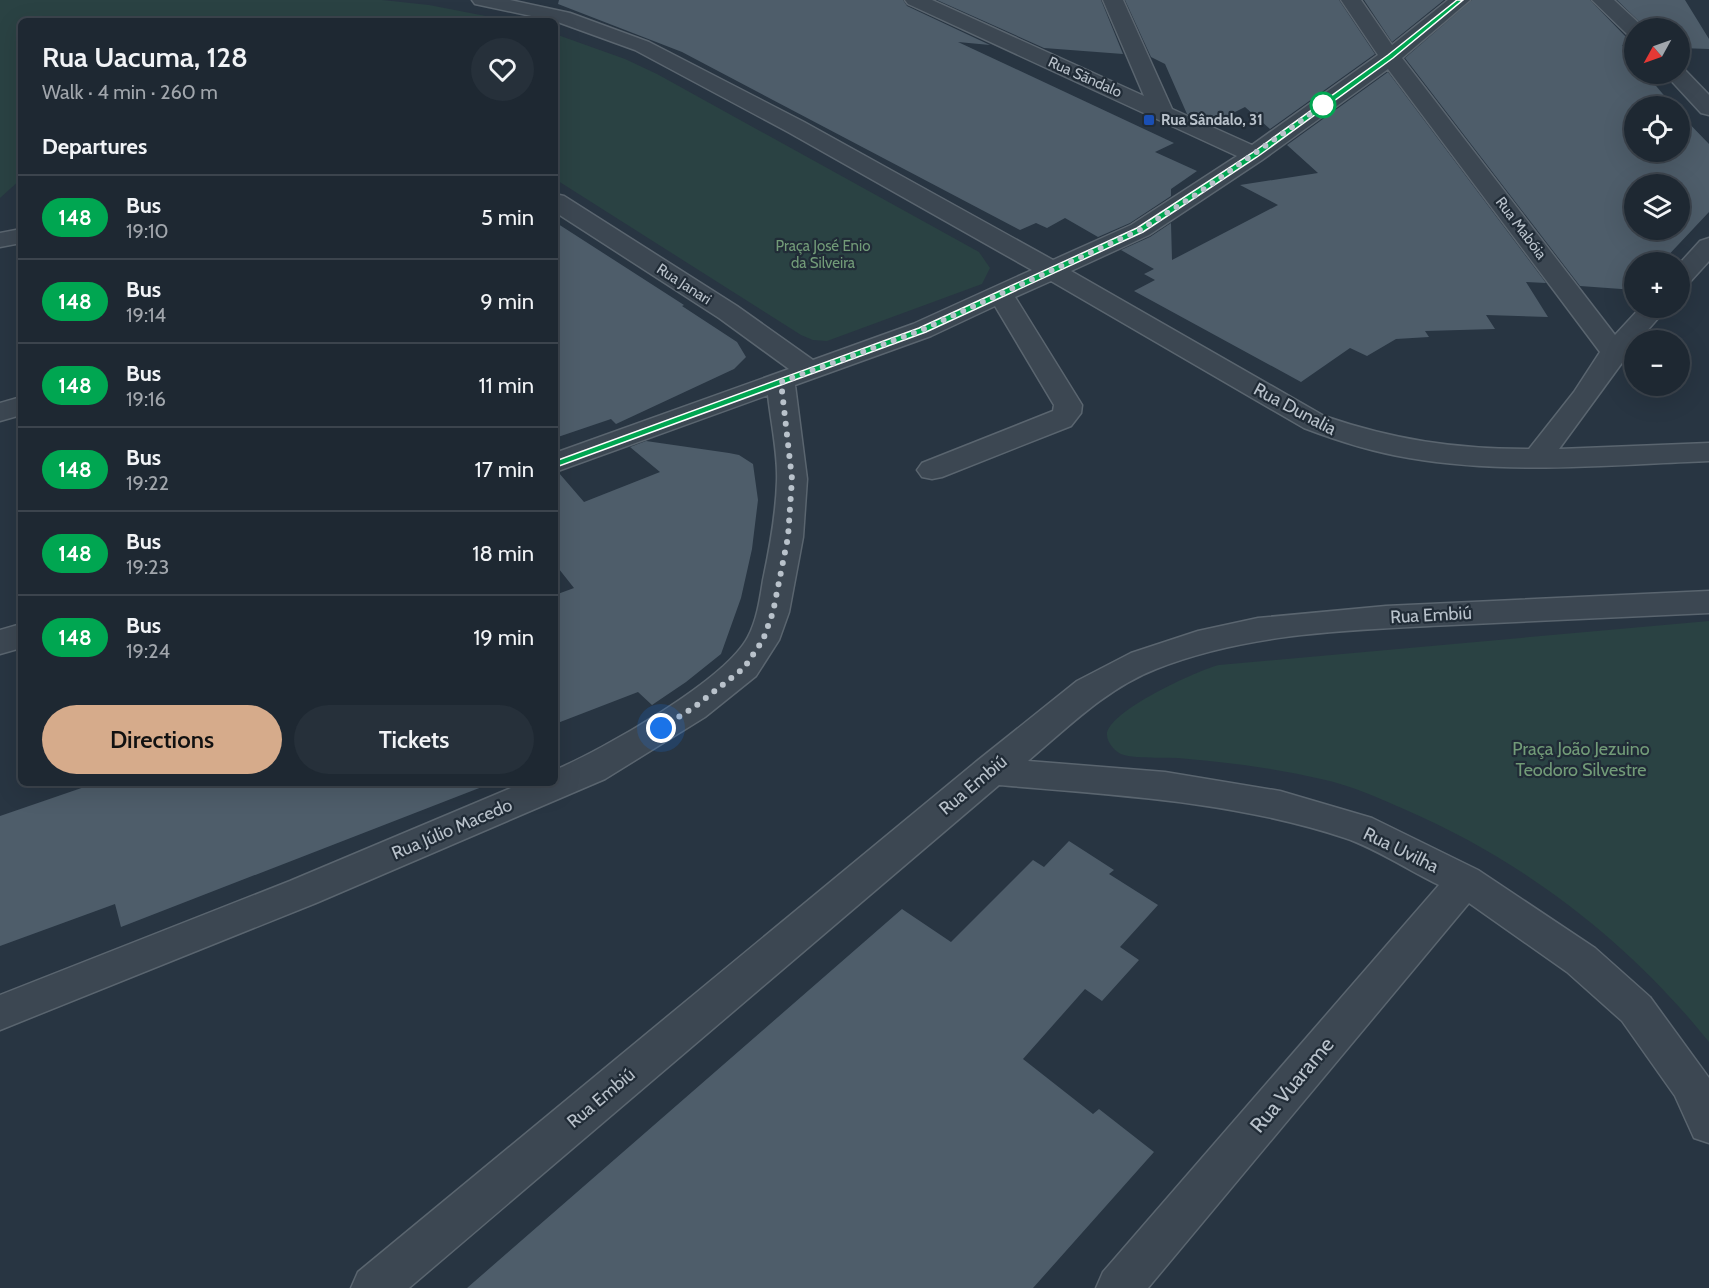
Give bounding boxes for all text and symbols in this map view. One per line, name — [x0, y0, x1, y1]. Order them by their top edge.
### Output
north arrow — [1624, 18, 1690, 84]
map controls — [1624, 18, 1690, 396]
button: heart — [471, 38, 534, 101]
text: Rua Uacuma, 128 — [42, 40, 248, 74]
street label: Rua Sãndalo — [1045, 53, 1125, 101]
text: Walk · 4 min · 260 m — [42, 80, 218, 104]
unlabelled marker — [1310, 92, 1336, 118]
button: locate — [1624, 96, 1690, 162]
place label: Rua Sândalo, 31 — [1161, 111, 1263, 129]
marker: Rua Sândalo, 31 — [1142, 113, 1156, 127]
text: Departures — [42, 133, 147, 160]
button: layers — [1624, 174, 1690, 240]
text: Bus — [126, 192, 161, 219]
street label: Rua Mabóia — [1492, 193, 1551, 263]
text: 5 min — [481, 204, 534, 231]
text: 148 — [58, 205, 92, 230]
text: 19:10 — [126, 219, 169, 243]
park label: Praça José Enio da Silveira — [776, 237, 870, 272]
button: + — [1624, 252, 1690, 318]
street label: Rua Janari — [653, 260, 715, 308]
text: Bus — [126, 276, 161, 303]
text: 9 min — [480, 288, 534, 315]
text: 148 — [58, 289, 92, 314]
text: 19:14 — [126, 303, 166, 327]
button: − — [1624, 330, 1690, 396]
text: Bus — [126, 360, 161, 387]
text: 11 min — [478, 372, 534, 399]
text: 148 — [58, 373, 92, 398]
street label: Rua Dunalia — [1250, 378, 1340, 440]
text: 19:16 — [126, 387, 166, 411]
text: Bus — [126, 444, 161, 471]
text: 17 min — [475, 456, 534, 483]
text: 148 — [58, 457, 92, 482]
text: 19:22 — [126, 471, 169, 495]
text: Bus — [126, 528, 161, 555]
text: 18 min — [472, 540, 534, 567]
text: 148 — [58, 541, 92, 566]
text: 19:23 — [126, 555, 169, 579]
street label: Rua Embiú — [1390, 602, 1472, 628]
text: Bus — [126, 612, 161, 639]
text: 19 min — [473, 624, 534, 651]
text: 148 — [58, 625, 92, 650]
text: 19:24 — [126, 639, 170, 663]
button: Directions — [42, 705, 282, 774]
button: Tickets — [294, 705, 534, 774]
your location — [646, 713, 676, 743]
park label: Praça João Jezuino Teodoro Silvestre — [1512, 738, 1650, 781]
street label: Rua Embiú — [935, 750, 1011, 820]
street label: Rua Júlio Macedo — [388, 794, 516, 864]
street label: Rua Uvilha — [1360, 822, 1443, 878]
street label: Rua Vuarame — [1244, 1032, 1339, 1138]
street label: Rua Embiú — [563, 1063, 639, 1133]

